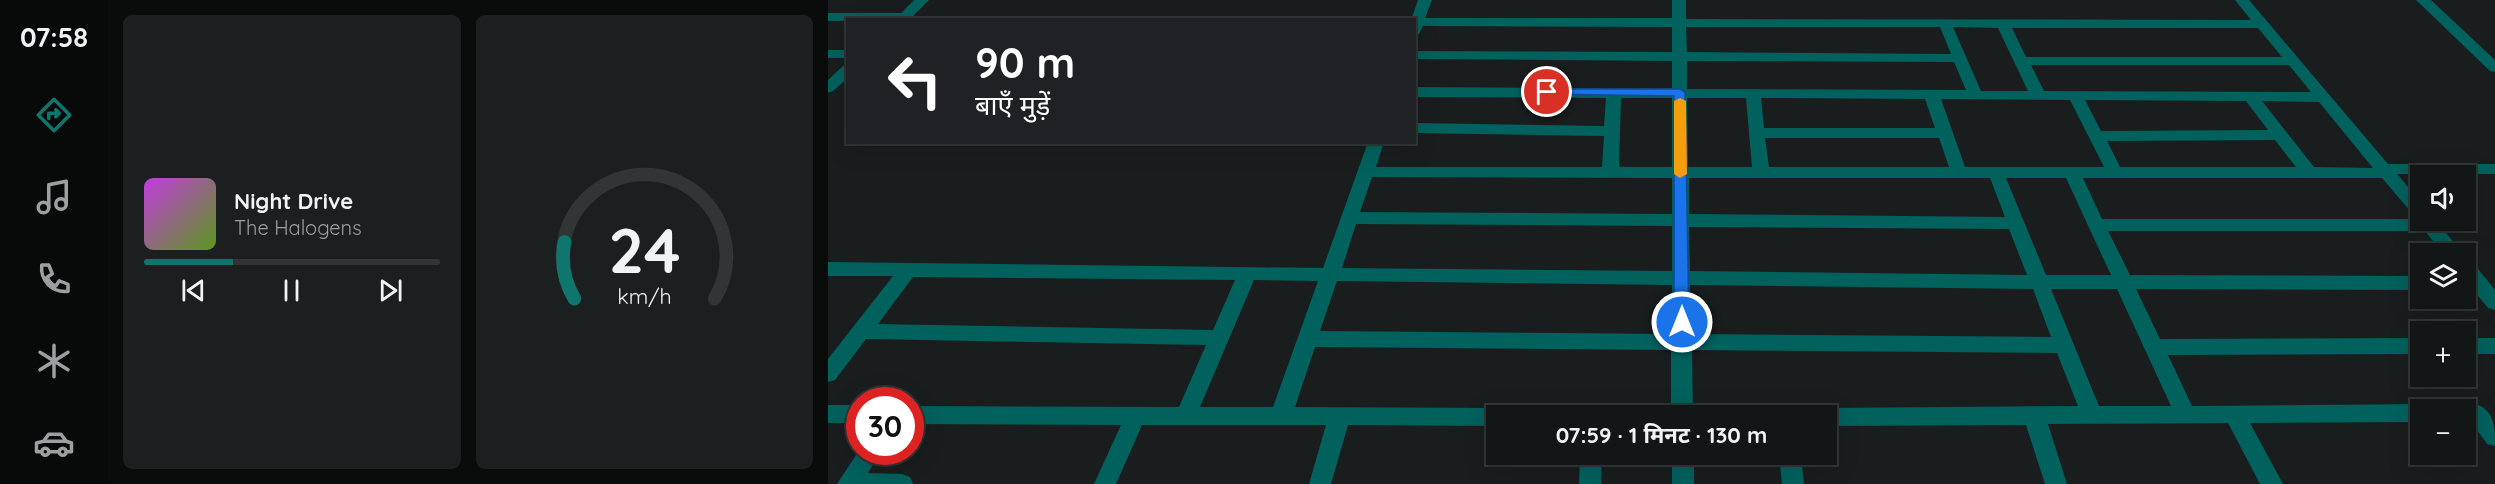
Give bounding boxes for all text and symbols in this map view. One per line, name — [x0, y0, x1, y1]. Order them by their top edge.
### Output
text: 07:58 — [20, 20, 88, 54]
text: 90 m — [975, 36, 1075, 89]
icon: left — [876, 42, 954, 120]
pin — [1521, 66, 1572, 117]
icon: arrive — [1530, 75, 1563, 108]
text: बाएँ मुड़ें — [975, 88, 1050, 122]
icon: directions — [33, 94, 75, 136]
map controls — [2410, 165, 2476, 465]
button: sound — [2410, 165, 2476, 231]
icon: music — [33, 176, 75, 218]
text: Night Drive — [234, 187, 353, 215]
text: 24 — [608, 211, 680, 289]
text: The Halogens — [234, 215, 362, 240]
button: layers — [2410, 243, 2476, 309]
icon: phone — [33, 258, 75, 300]
icon: previous — [177, 274, 210, 307]
icon: pause — [275, 274, 308, 307]
icon: next — [374, 274, 407, 307]
text: km/h — [617, 283, 671, 309]
position arrow — [1650, 290, 1714, 354]
button: + — [2410, 321, 2476, 387]
icon: climate — [33, 340, 75, 382]
speed limit sign: 30 — [846, 387, 924, 465]
button: − — [2410, 399, 2476, 465]
text: 07:59 · 1 मिनट · 130 m — [1556, 421, 1767, 449]
icon: car — [33, 422, 75, 464]

